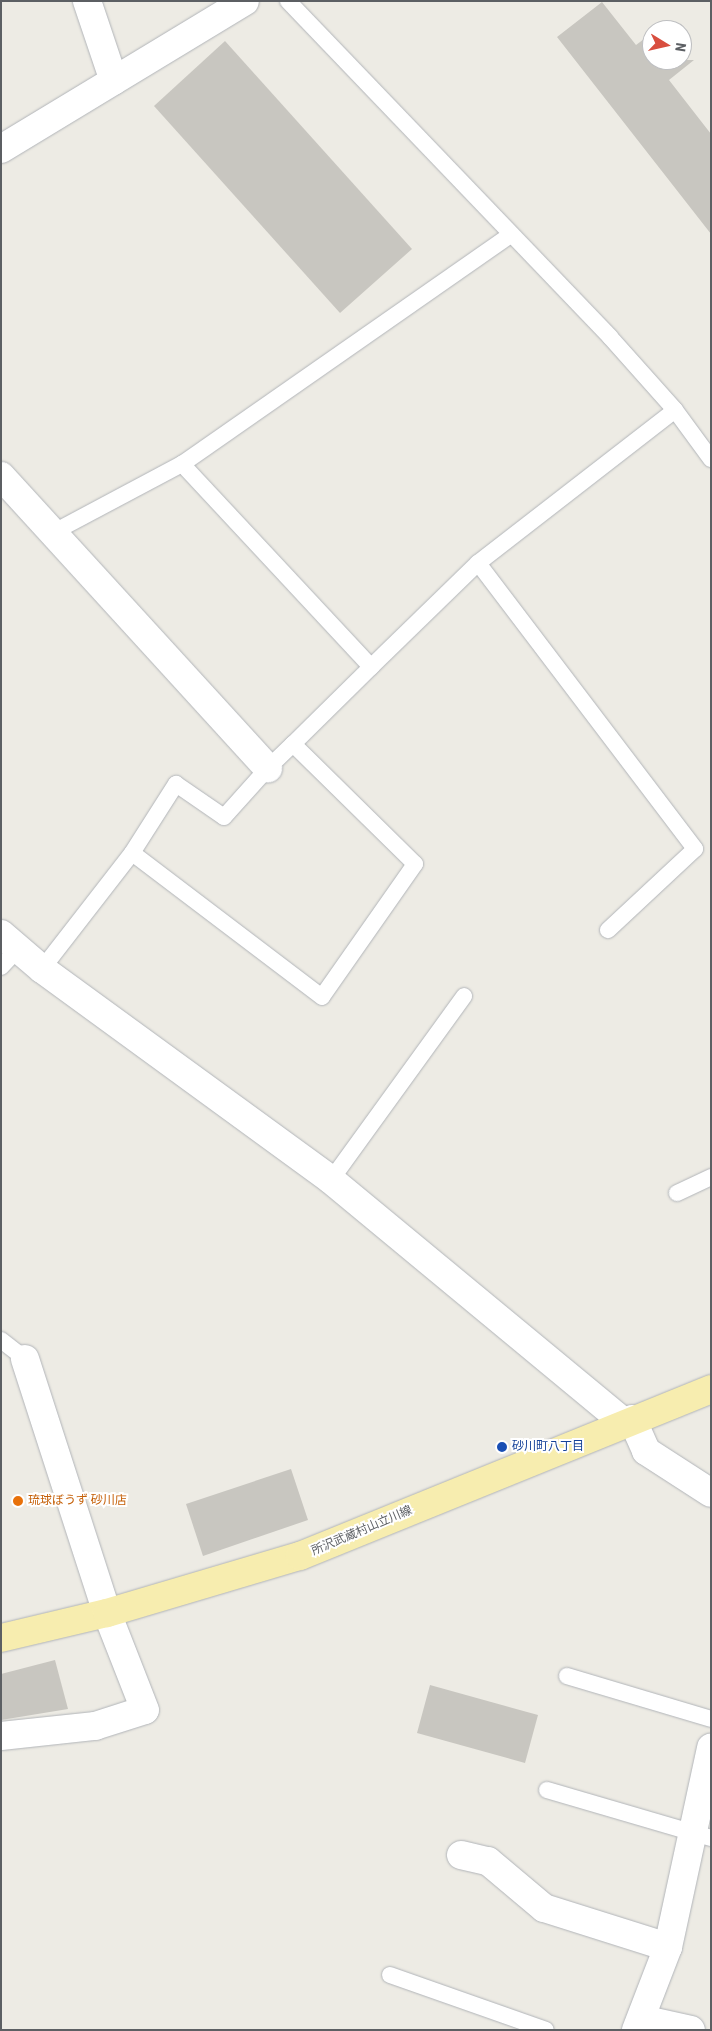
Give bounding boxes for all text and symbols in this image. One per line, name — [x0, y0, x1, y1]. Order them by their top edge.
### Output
north arrow — [642, 20, 692, 70]
text: N — [672, 42, 689, 53]
place label: 砂川町八丁目 — [512, 1440, 584, 1454]
marker: 砂川町八丁目 — [496, 1441, 508, 1453]
place label: 琉球ぼうず 砂川店 — [28, 1494, 127, 1508]
marker: 琉球ぼうず 砂川店 — [12, 1495, 24, 1507]
street label: 所沢武蔵村山立川線 — [309, 1503, 415, 1559]

